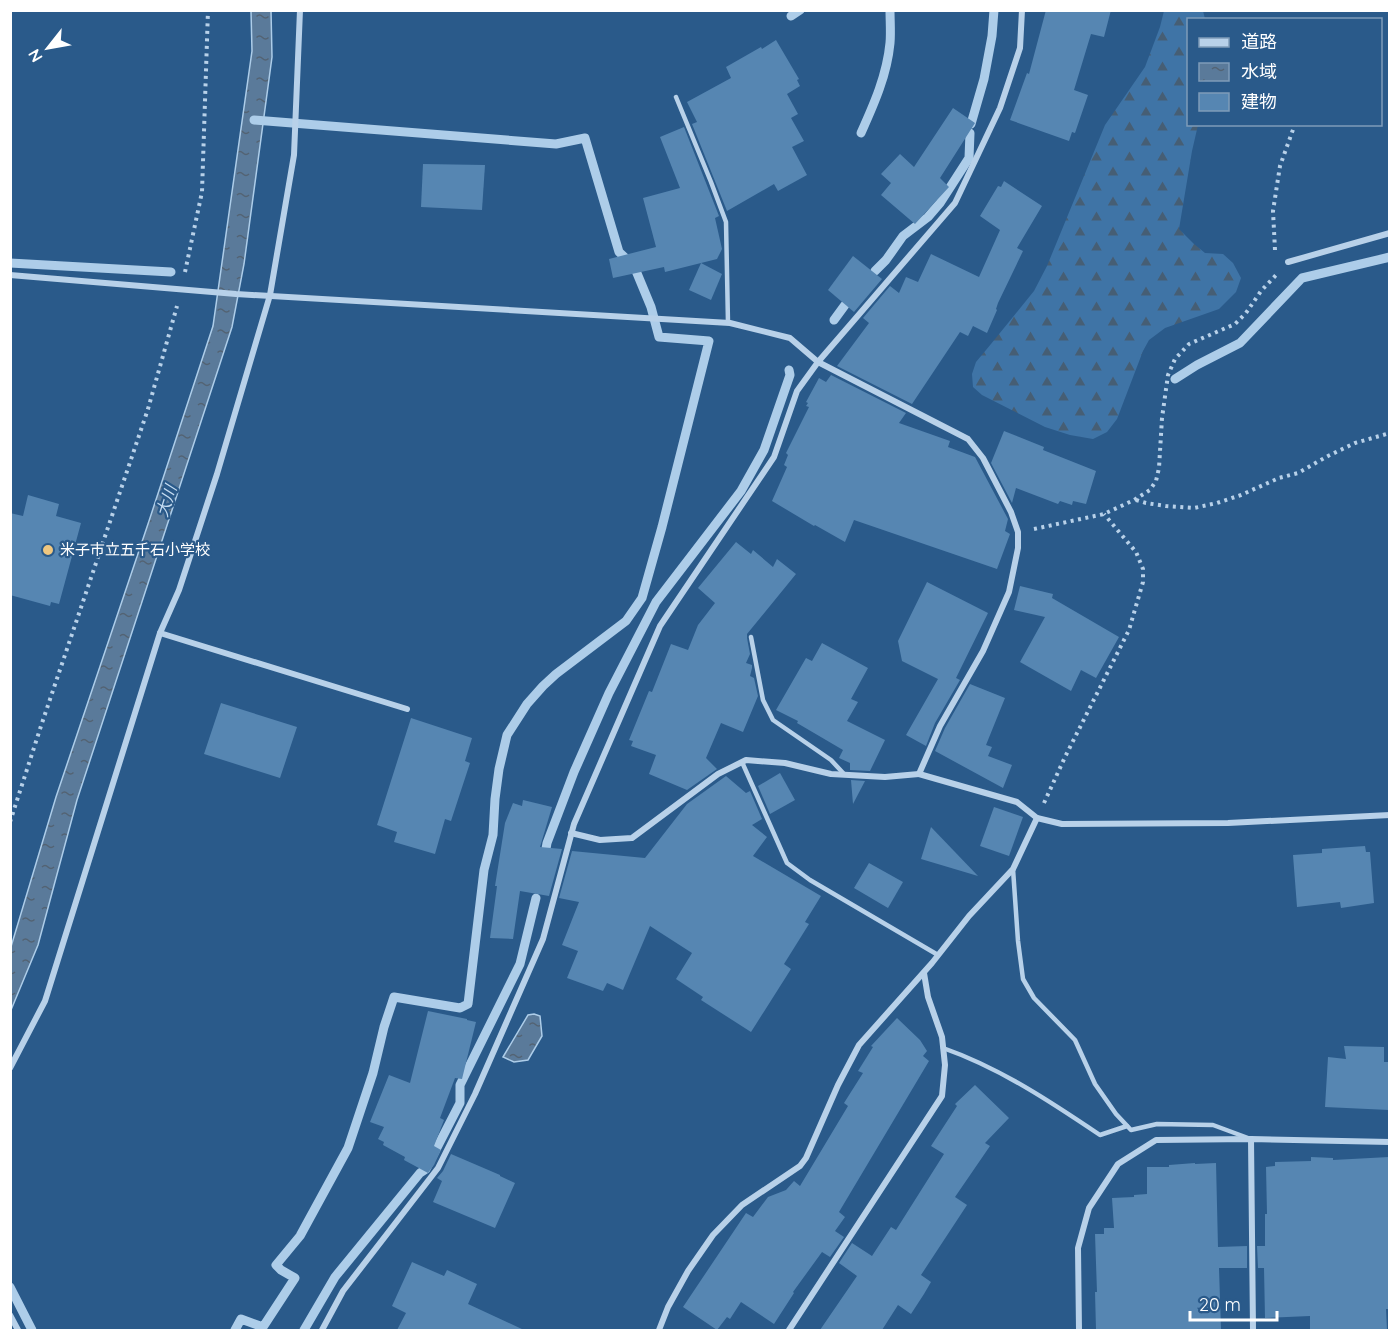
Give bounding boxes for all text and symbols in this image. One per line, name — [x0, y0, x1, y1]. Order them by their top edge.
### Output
north arrow — [18, 18, 78, 78]
legend — [1187, 18, 1382, 126]
text: 道路 — [1241, 30, 1277, 53]
text: N — [24, 46, 47, 66]
text: 水域 — [1241, 60, 1277, 83]
text: 建物 — [1241, 90, 1277, 113]
water label: 大川 — [152, 481, 181, 519]
place label: 米子市立五千石小学校 — [60, 540, 210, 559]
marker: 米子市立五千石小学校 — [41, 543, 55, 557]
scale bar — [1190, 1284, 1277, 1322]
text: 20 m — [1199, 1293, 1241, 1316]

